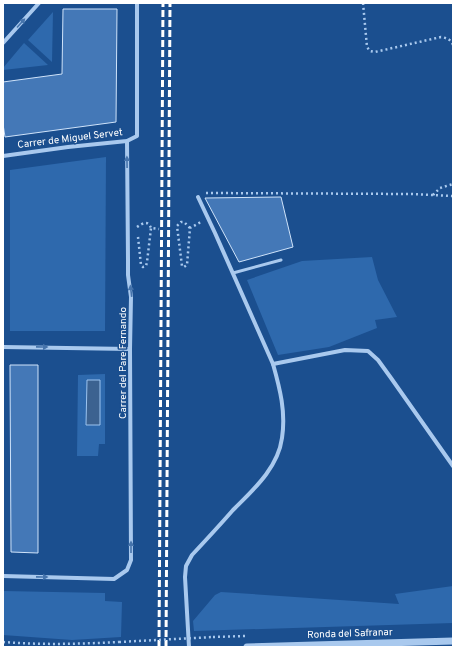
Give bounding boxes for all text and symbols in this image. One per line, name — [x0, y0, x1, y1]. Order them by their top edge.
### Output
one-way arrow — [16, 18, 26, 28]
street label: Carrer de Miguel Servet — [17, 126, 124, 152]
one-way arrow — [124, 155, 130, 168]
one-way arrow — [127, 285, 134, 297]
street label: Carrer del Pare Fernando — [117, 307, 130, 419]
one-way arrow — [36, 344, 48, 351]
one-way arrow — [128, 540, 134, 553]
one-way arrow — [36, 574, 49, 580]
street label: Ronda del Safranar — [307, 626, 393, 642]

